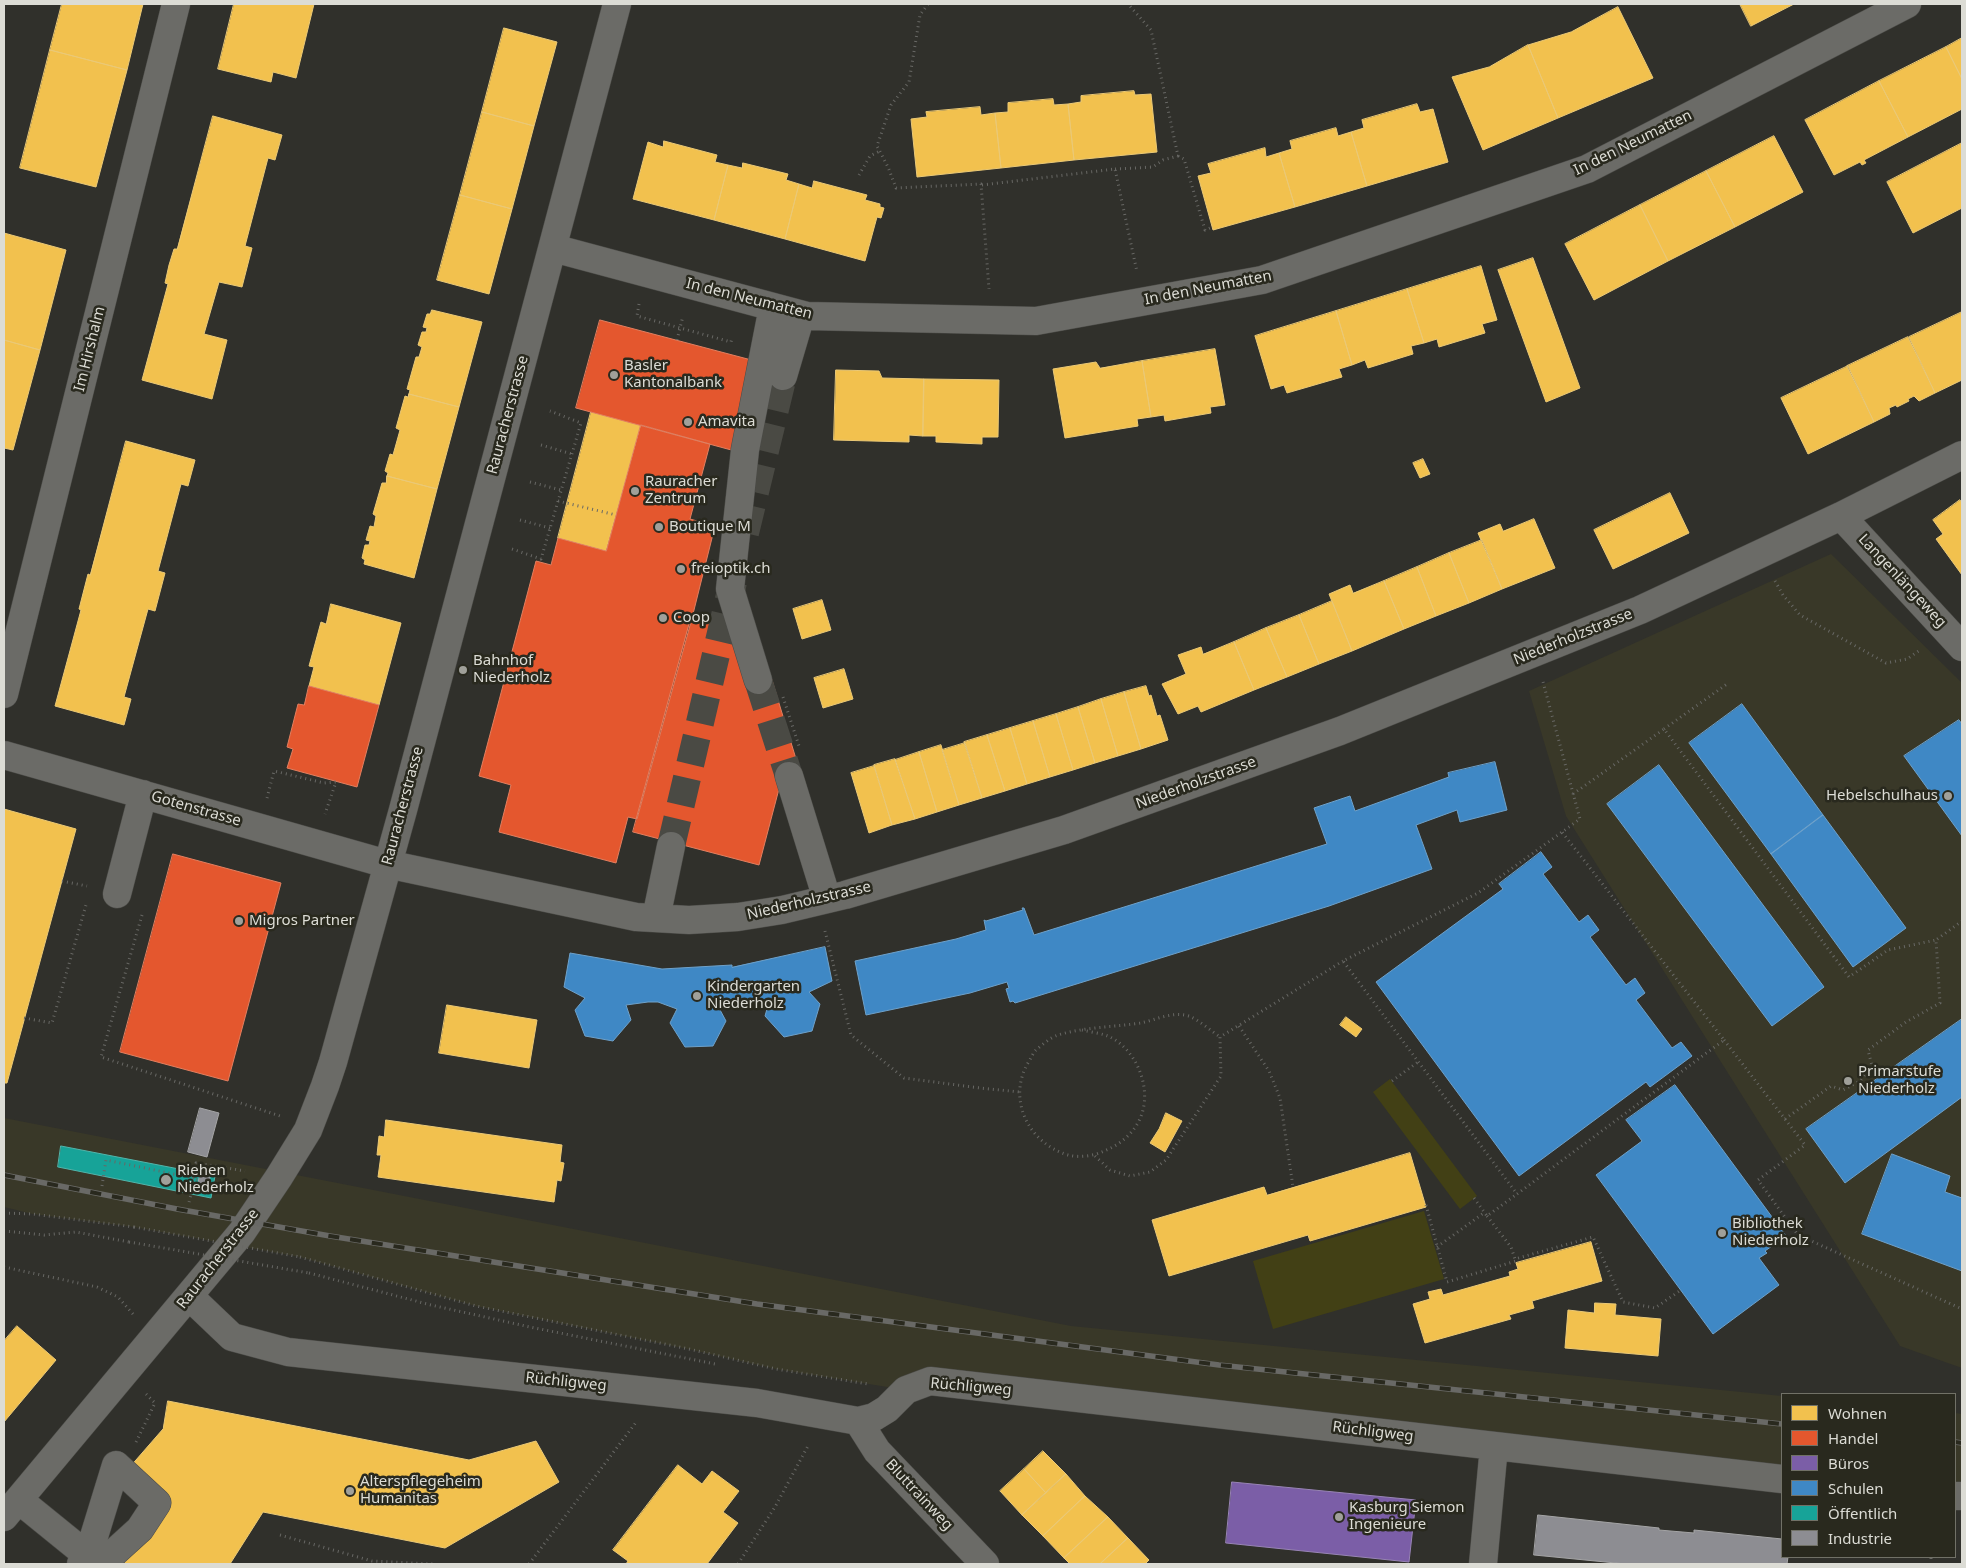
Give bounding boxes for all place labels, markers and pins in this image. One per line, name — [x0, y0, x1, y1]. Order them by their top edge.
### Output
place label: Basler Kantonalbank — [624, 357, 722, 392]
marker: Basler Kantonalbank — [608, 369, 620, 381]
place label: Amavita — [698, 413, 755, 431]
marker: Amavita — [682, 416, 694, 428]
place label: Rauracher Zentrum — [645, 473, 717, 508]
marker: Rauracher Zentrum — [629, 485, 641, 497]
place label: Boutique M — [669, 518, 751, 536]
marker: Boutique M — [653, 521, 665, 533]
place label: freioptik.ch — [691, 560, 770, 578]
marker: freioptik.ch — [675, 563, 687, 575]
place label: Coop — [673, 609, 710, 627]
marker: Coop — [657, 612, 669, 624]
place label: Bahnhof Niederholz — [473, 652, 550, 687]
marker: Bahnhof Niederholz — [457, 664, 469, 676]
place label: Hebelschulhaus — [1826, 787, 1938, 805]
marker: Hebelschulhaus — [1942, 790, 1954, 802]
place label: Migros Partner — [249, 912, 355, 930]
marker: Migros Partner — [233, 915, 245, 927]
place label: Kindergarten Niederholz — [707, 978, 800, 1013]
marker: Kindergarten Niederholz — [691, 990, 703, 1002]
place label: Primarstufe Niederholz — [1858, 1063, 1941, 1098]
marker: Primarstufe Niederholz — [1842, 1075, 1854, 1087]
place label: Riehen Niederholz — [177, 1162, 254, 1197]
marker: Riehen Niederholz — [159, 1173, 173, 1187]
place label: Bibliothek Niederholz — [1732, 1215, 1809, 1250]
marker: Bibliothek Niederholz — [1716, 1227, 1728, 1239]
place label: Alterspflegeheim Humanitas — [360, 1473, 481, 1508]
marker: Alterspflegeheim Humanitas — [344, 1485, 356, 1497]
place label: Kasburg Siemon Ingenieure — [1349, 1499, 1464, 1534]
marker: Kasburg Siemon Ingenieure — [1333, 1511, 1345, 1523]

